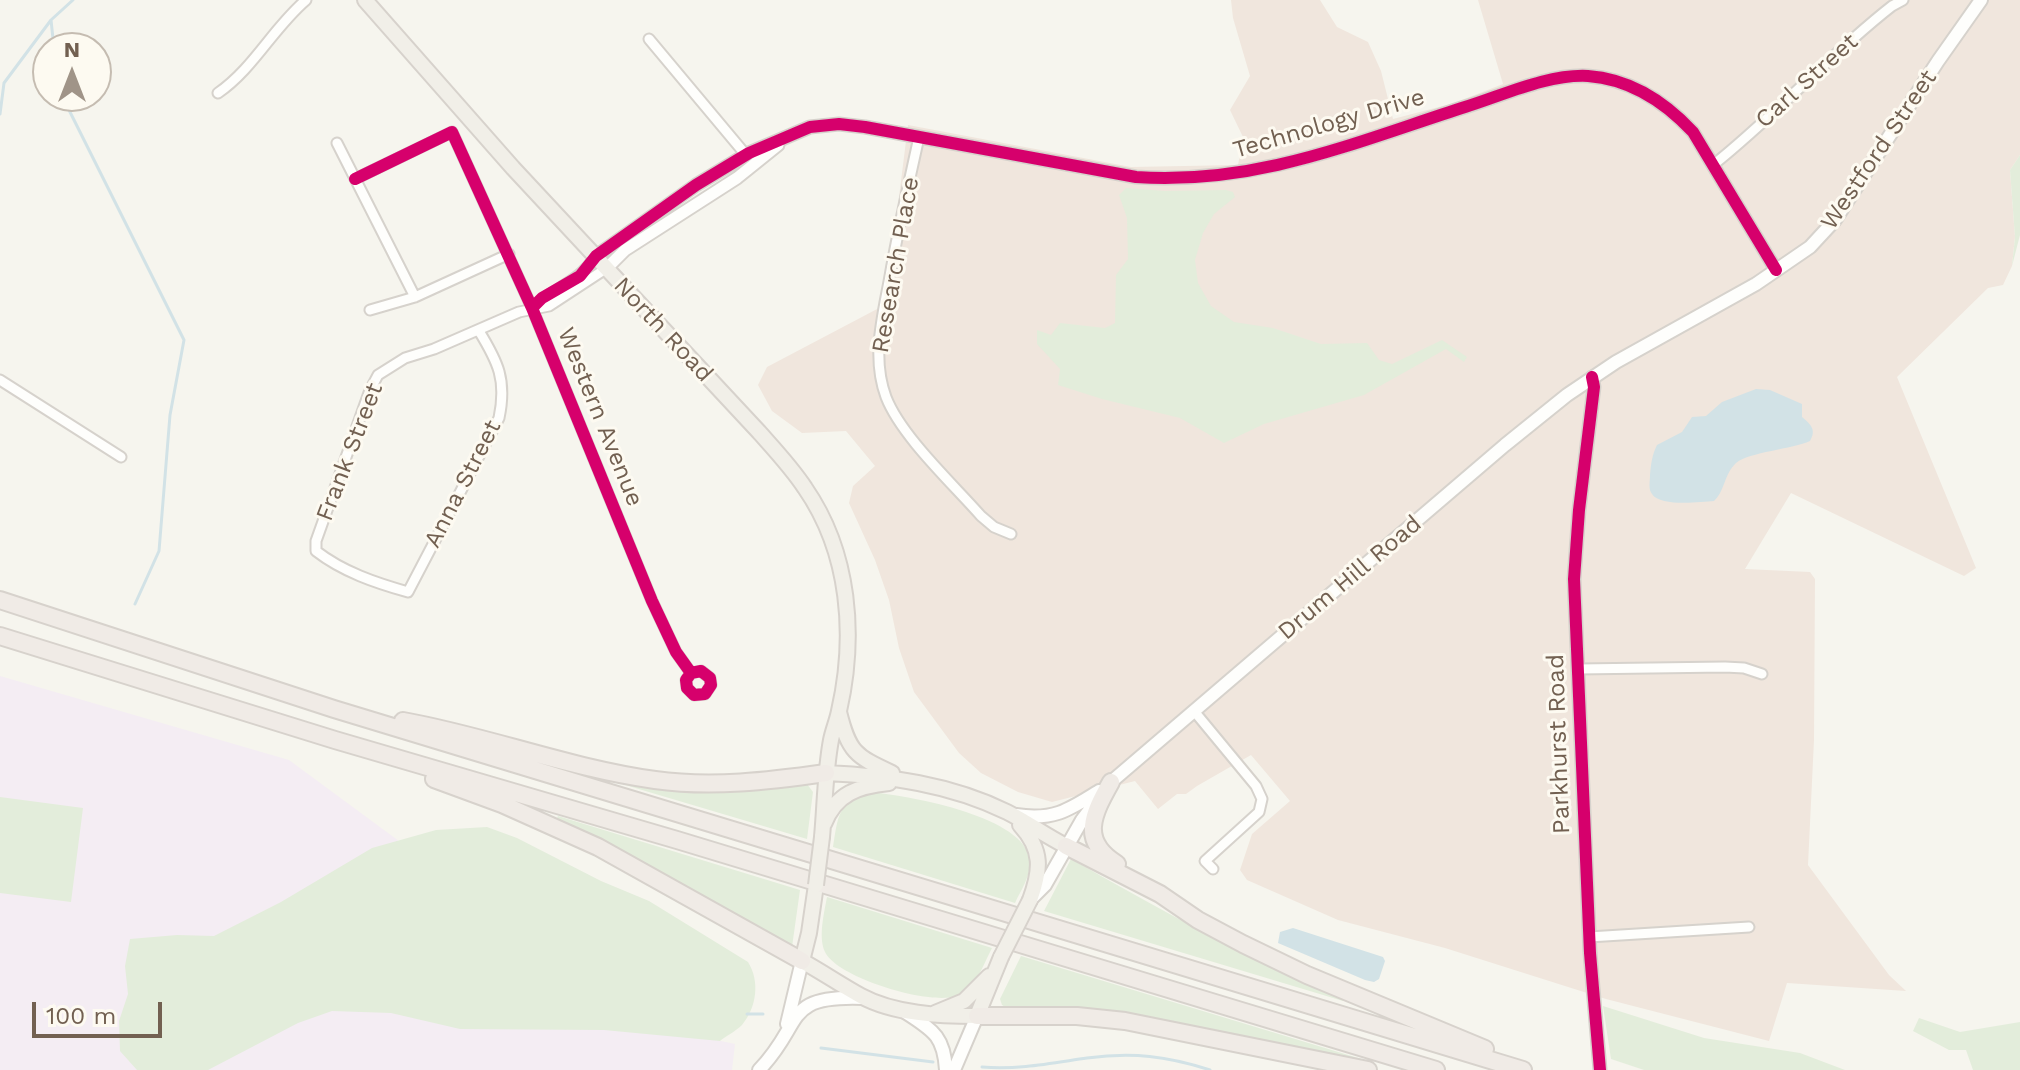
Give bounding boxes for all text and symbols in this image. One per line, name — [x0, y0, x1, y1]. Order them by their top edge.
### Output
street label: Carl Street — [1750, 28, 1864, 134]
north arrow — [32, 32, 112, 112]
text: N — [64, 37, 80, 62]
street label: Westford Street — [1815, 65, 1943, 235]
street label: Technology Drive — [1230, 83, 1428, 165]
street label: Research Place — [866, 175, 926, 355]
street label: North Road — [607, 272, 719, 388]
street label: Western Avenue — [551, 323, 649, 511]
street label: Frank Street — [310, 379, 390, 525]
street label: Anna Street — [418, 415, 508, 553]
street label: Drum Hill Road — [1272, 510, 1428, 646]
street label: Parkhurst Road — [1541, 654, 1577, 834]
scale bar — [36, 986, 166, 1036]
text: 100 m — [46, 1002, 116, 1030]

